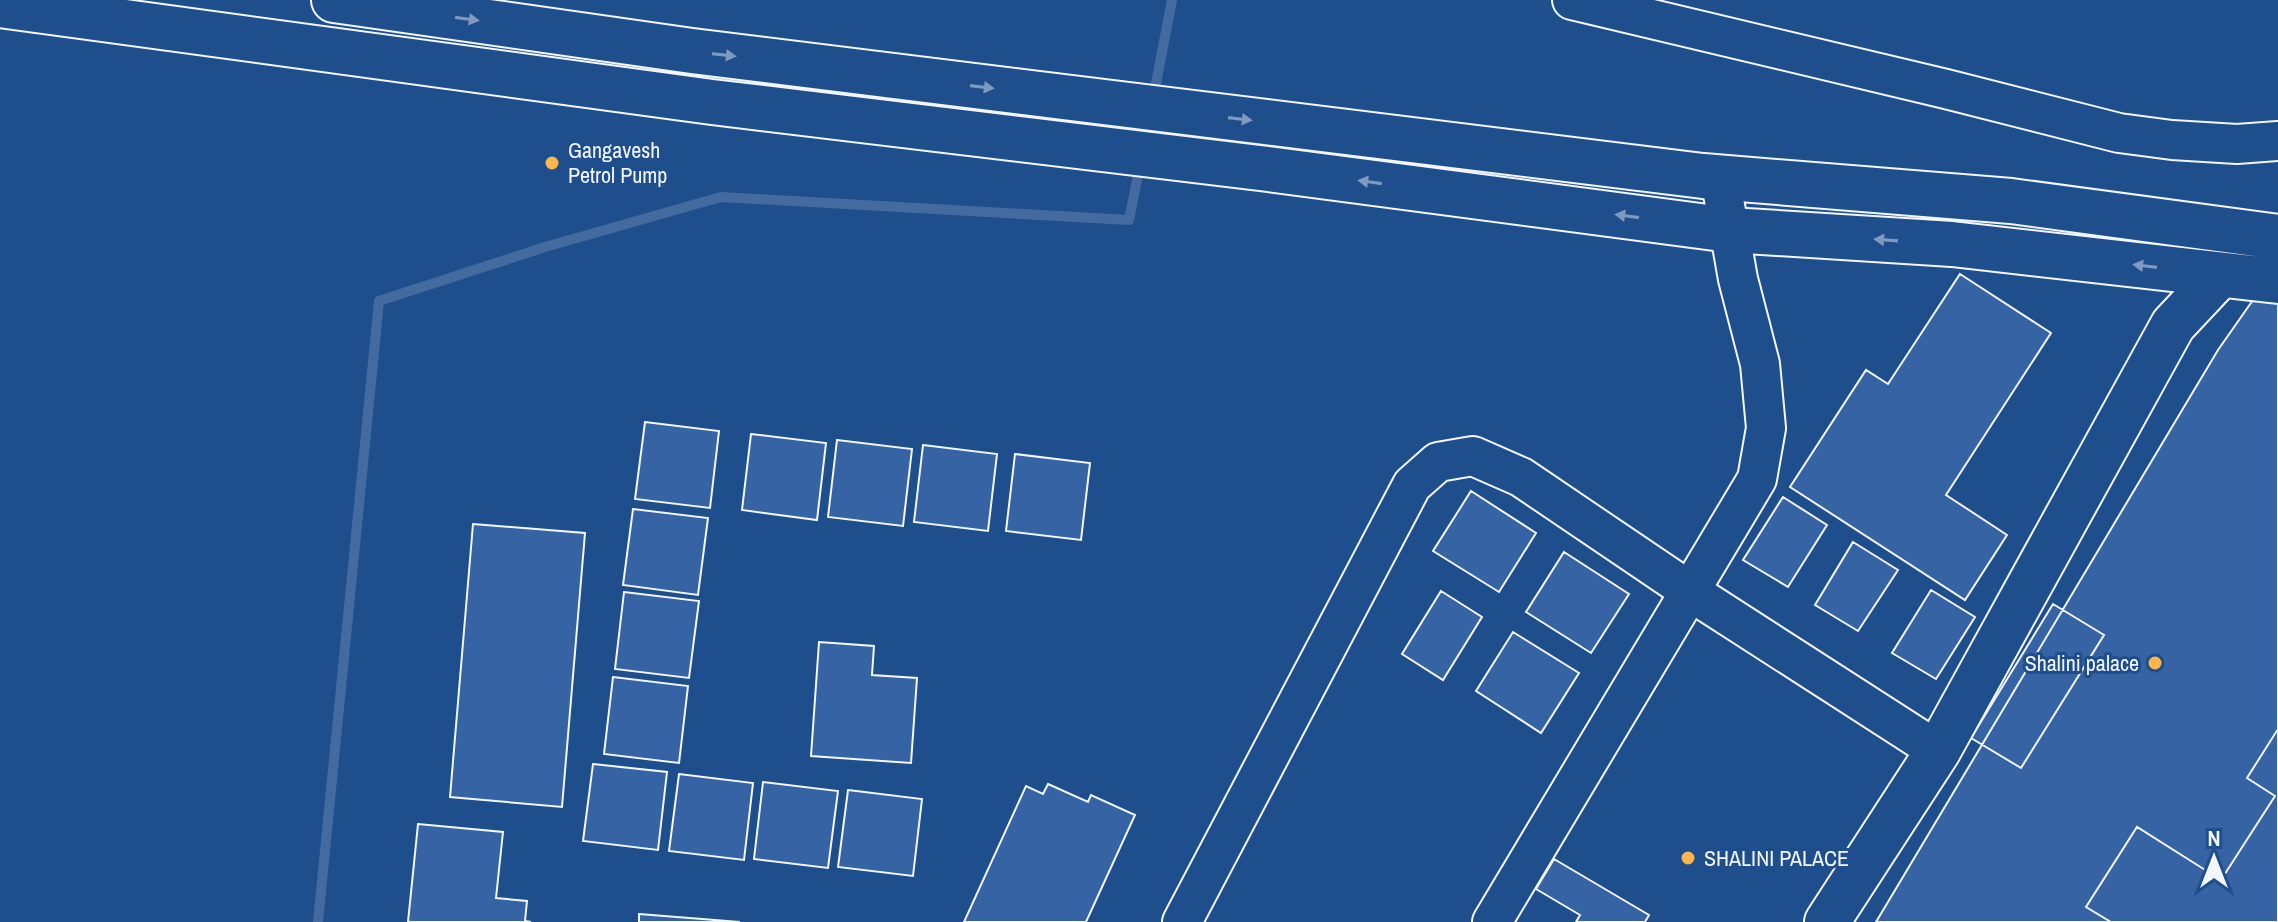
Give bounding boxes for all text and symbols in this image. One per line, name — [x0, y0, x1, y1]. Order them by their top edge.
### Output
one-way arrow — [455, 13, 480, 26]
one-way arrow — [712, 48, 737, 61]
one-way arrow — [970, 80, 995, 93]
one-way arrow — [1228, 112, 1253, 125]
place label: Gangavesh Petrol Pump — [568, 135, 667, 190]
marker: Gangavesh Petrol Pump — [543, 154, 561, 172]
one-way arrow — [1357, 175, 1382, 188]
one-way arrow — [1615, 209, 1640, 222]
one-way arrow — [1873, 233, 1898, 246]
one-way arrow — [2132, 259, 2157, 272]
place label: Shalini palace — [2025, 648, 2139, 678]
marker: Shalini palace — [2146, 654, 2164, 672]
north arrow — [2174, 818, 2254, 898]
text: N — [2207, 823, 2221, 853]
place label: SHALINI PALACE — [1704, 843, 1849, 873]
marker: SHALINI PALACE — [1679, 849, 1697, 867]

